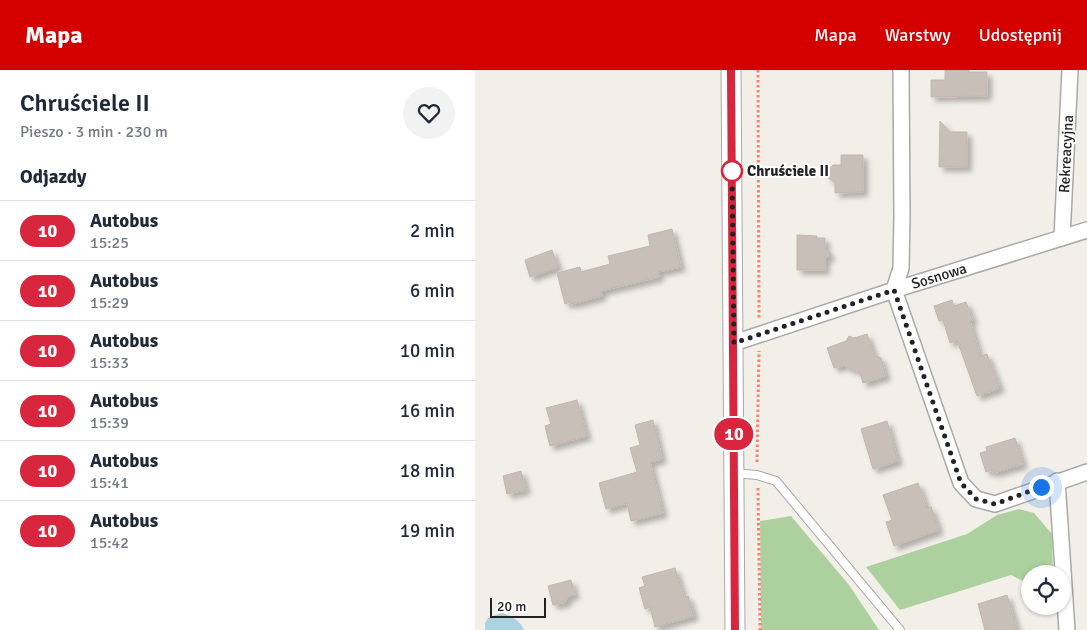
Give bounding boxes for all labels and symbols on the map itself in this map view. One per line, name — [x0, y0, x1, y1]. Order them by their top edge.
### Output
street label: Rekreacyjna — [1055, 114, 1077, 194]
marker: Chruściele II — [721, 160, 743, 182]
place label: Chruściele II — [747, 162, 829, 180]
street label: Sosnowa — [909, 259, 969, 293]
line badge: 10 — [711, 418, 757, 450]
your location — [1029, 475, 1054, 500]
scale bar — [490, 595, 546, 618]

